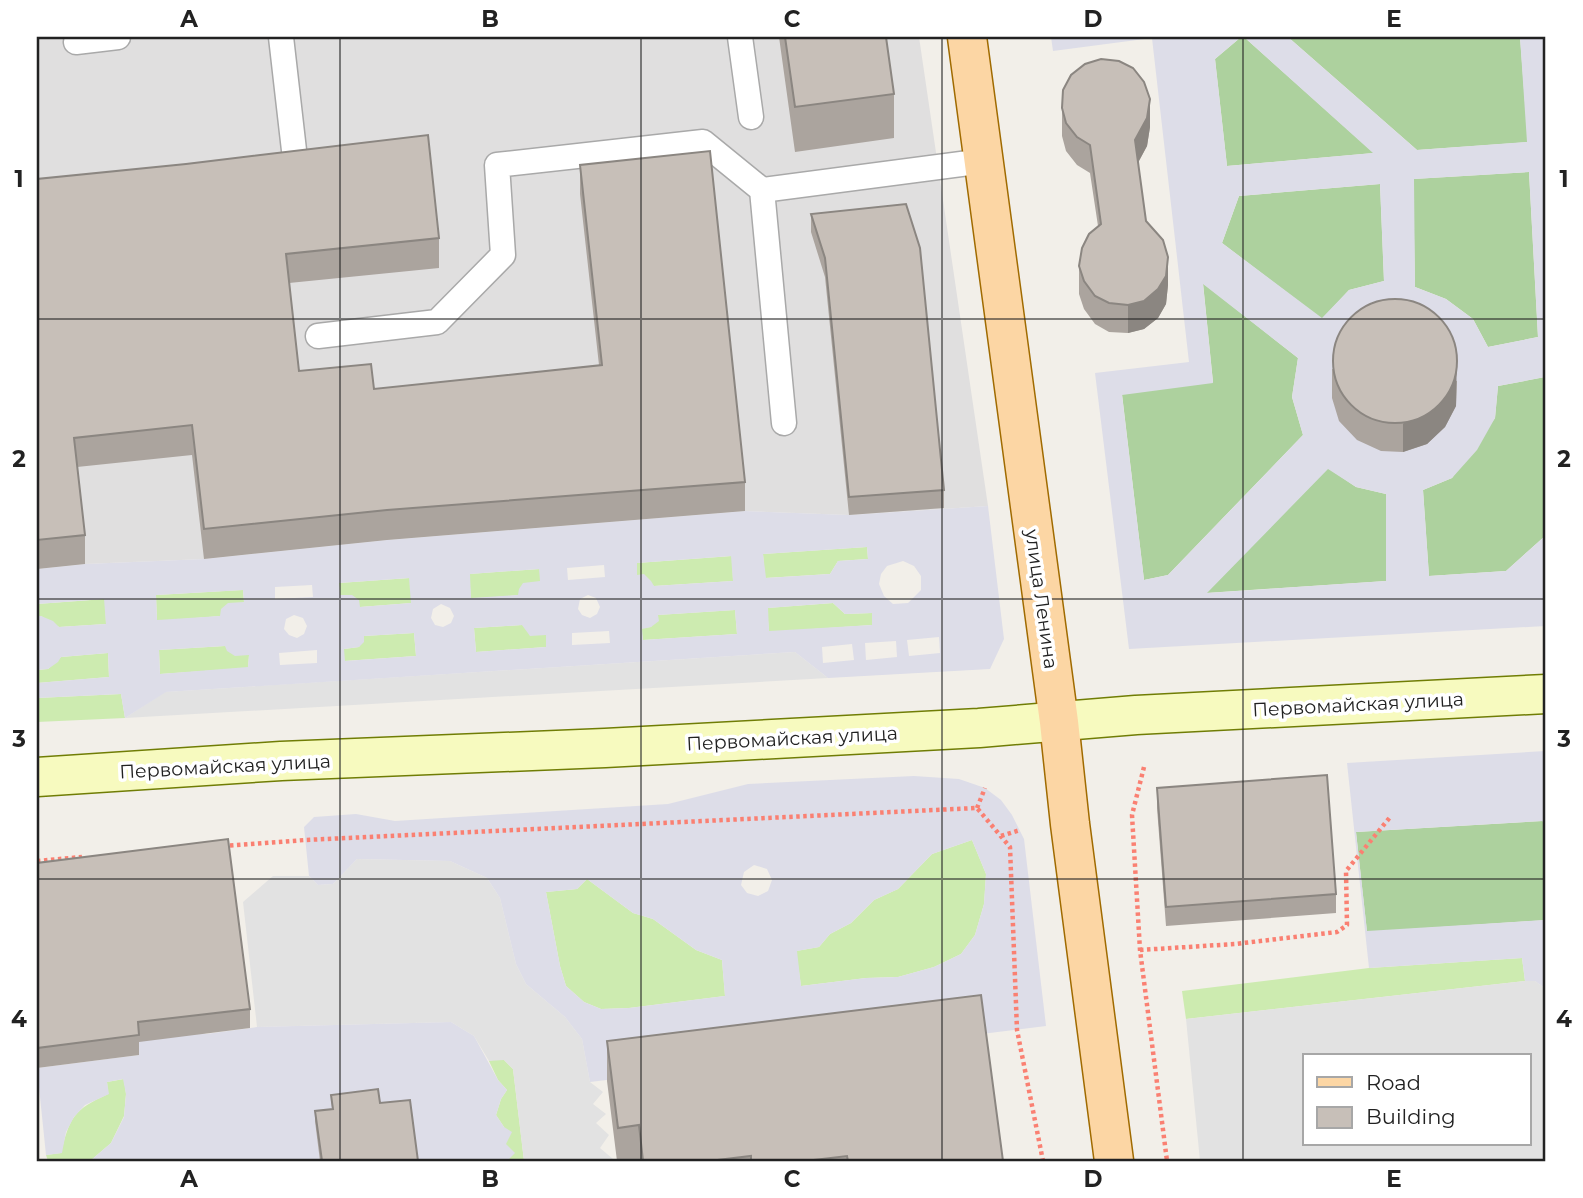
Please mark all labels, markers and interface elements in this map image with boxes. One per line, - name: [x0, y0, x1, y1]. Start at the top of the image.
- text: A: [179, 5, 198, 33]
- text: B: [481, 5, 499, 33]
- text: C: [784, 5, 801, 33]
- text: D: [1084, 5, 1103, 33]
- text: E: [1386, 5, 1402, 33]
- text: 1: [14, 165, 24, 193]
- text: 1: [1559, 165, 1569, 193]
- text: 2: [12, 445, 26, 473]
- text: 2: [1557, 445, 1571, 473]
- street label: улица Ленина: [1020, 527, 1063, 670]
- street label: Первомайская улица: [1252, 687, 1464, 722]
- street label: Первомайская улица: [686, 721, 898, 756]
- text: 3: [11, 725, 26, 753]
- text: 3: [1556, 725, 1571, 753]
- street label: Первомайская улица: [119, 749, 331, 784]
- text: 4: [11, 1005, 27, 1033]
- text: 4: [1556, 1005, 1572, 1033]
- legend: [1303, 1054, 1530, 1146]
- text: Road: [1366, 1070, 1421, 1095]
- text: Building: [1366, 1104, 1456, 1129]
- text: A: [179, 1165, 198, 1193]
- text: B: [481, 1165, 499, 1193]
- text: C: [784, 1165, 801, 1193]
- text: D: [1084, 1165, 1103, 1193]
- text: E: [1386, 1165, 1402, 1193]

